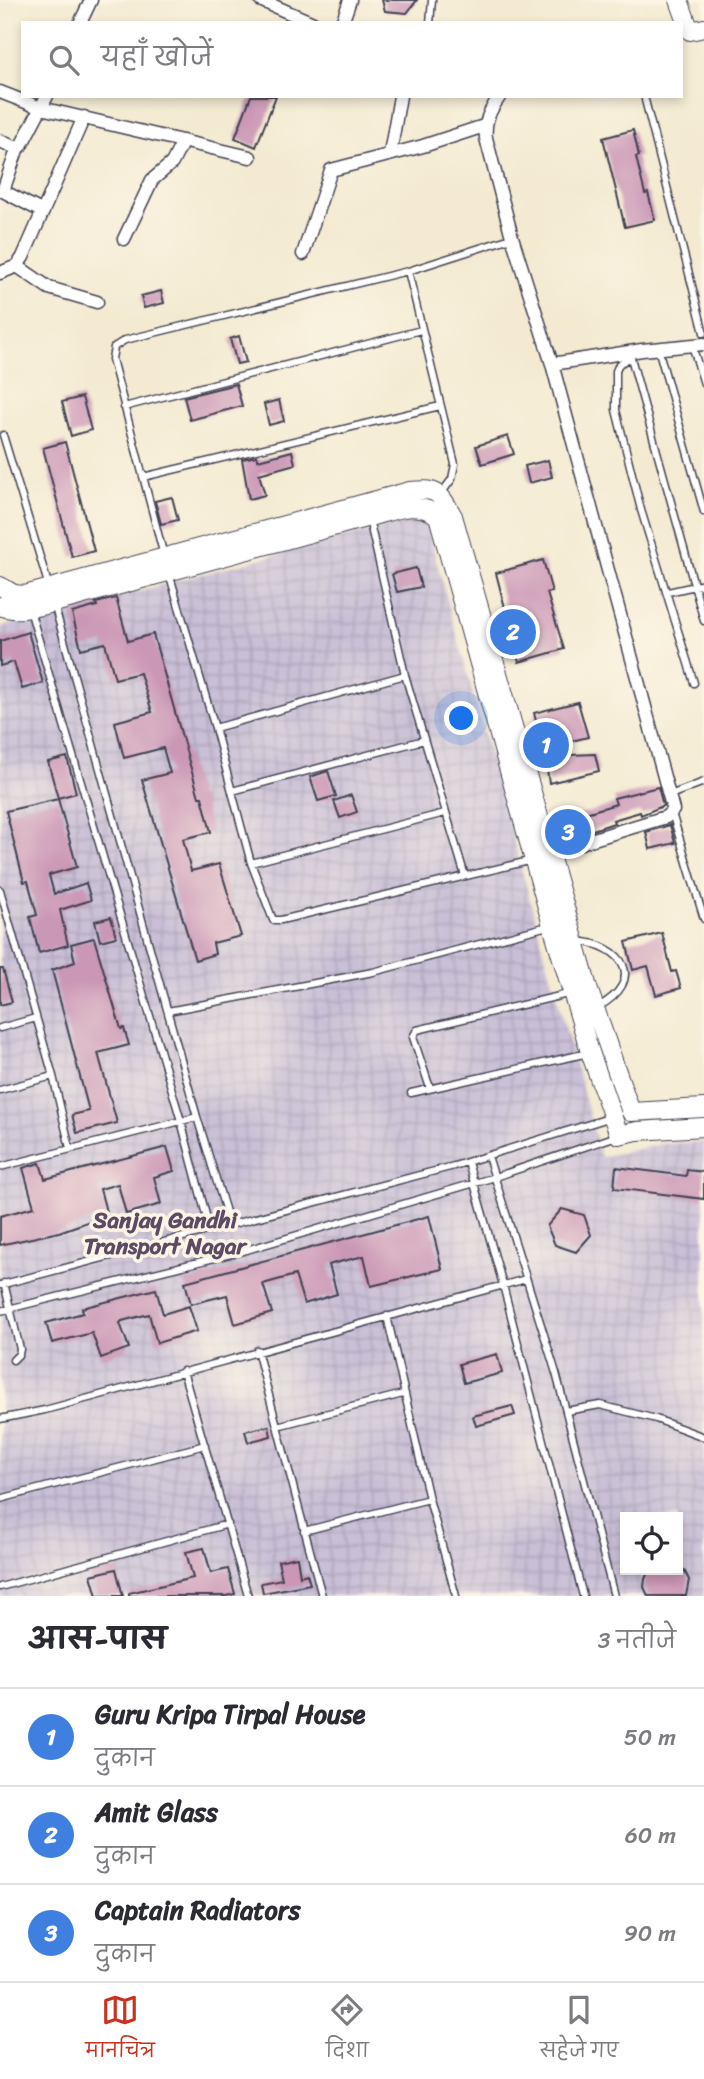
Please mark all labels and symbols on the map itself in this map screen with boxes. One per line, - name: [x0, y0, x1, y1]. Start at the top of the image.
- pin: 2: [490, 606, 536, 658]
- your location: [444, 701, 478, 735]
- pin: 1: [523, 719, 569, 771]
- pin: 3: [545, 806, 591, 858]
- district label: Sanjay Gandhi Transport Nagar: [84, 1200, 249, 1267]

